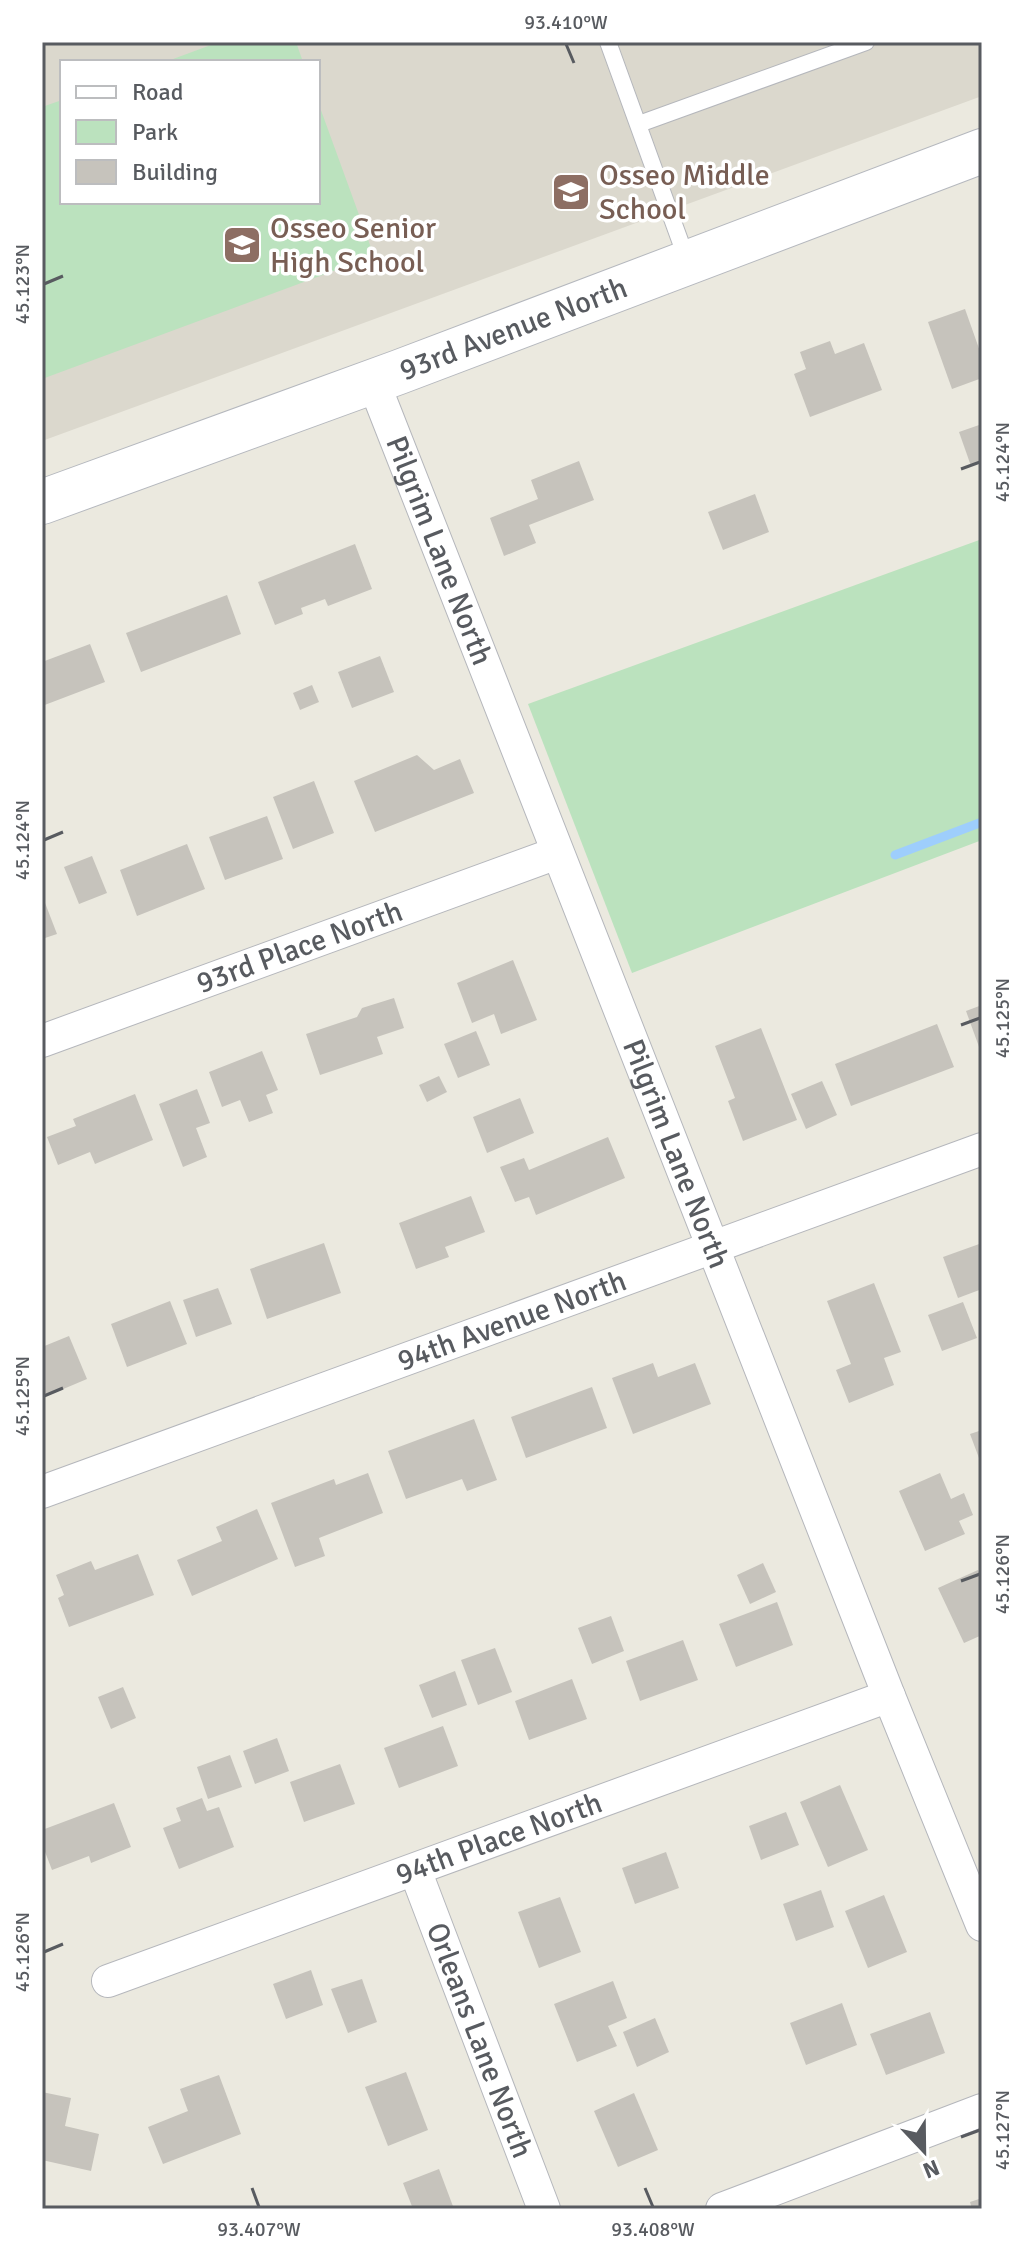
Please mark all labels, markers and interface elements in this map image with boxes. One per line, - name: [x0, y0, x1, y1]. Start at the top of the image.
- text: 93.410°W: [524, 10, 608, 35]
- legend: [60, 60, 320, 204]
- text: Road: [132, 77, 183, 107]
- text: Park: [132, 117, 178, 147]
- text: Building: [132, 157, 218, 187]
- place label: Osseo Middle School: [599, 157, 770, 228]
- school or university icon: Osseo Middle School: [550, 171, 592, 213]
- place label: Osseo Senior High School: [270, 210, 436, 281]
- school or university icon: Osseo Senior High School: [221, 224, 263, 266]
- text: 45.123°N: [10, 244, 35, 324]
- street label: 93rd Avenue North: [394, 269, 632, 389]
- text: 45.124°N: [990, 422, 1015, 502]
- street label: Pilgrim Lane North: [377, 431, 501, 670]
- text: 45.124°N: [10, 800, 35, 880]
- street label: 93rd Place North: [191, 893, 408, 1002]
- text: 45.125°N: [990, 978, 1015, 1058]
- street label: Pilgrim Lane North: [614, 1034, 737, 1274]
- street label: 94th Avenue North: [392, 1262, 631, 1380]
- text: 45.125°N: [10, 1356, 35, 1436]
- text: 45.126°N: [990, 1534, 1015, 1614]
- street label: 94th Place North: [391, 1784, 607, 1893]
- text: 45.126°N: [10, 1912, 35, 1992]
- street label: Orleans Lane North: [418, 1917, 541, 2163]
- text: 45.127°N: [990, 2090, 1015, 2170]
- north arrow: [884, 2111, 964, 2191]
- text: N: [919, 2154, 943, 2184]
- text: 93.407°W: [217, 2217, 301, 2242]
- text: 93.408°W: [611, 2217, 695, 2242]

